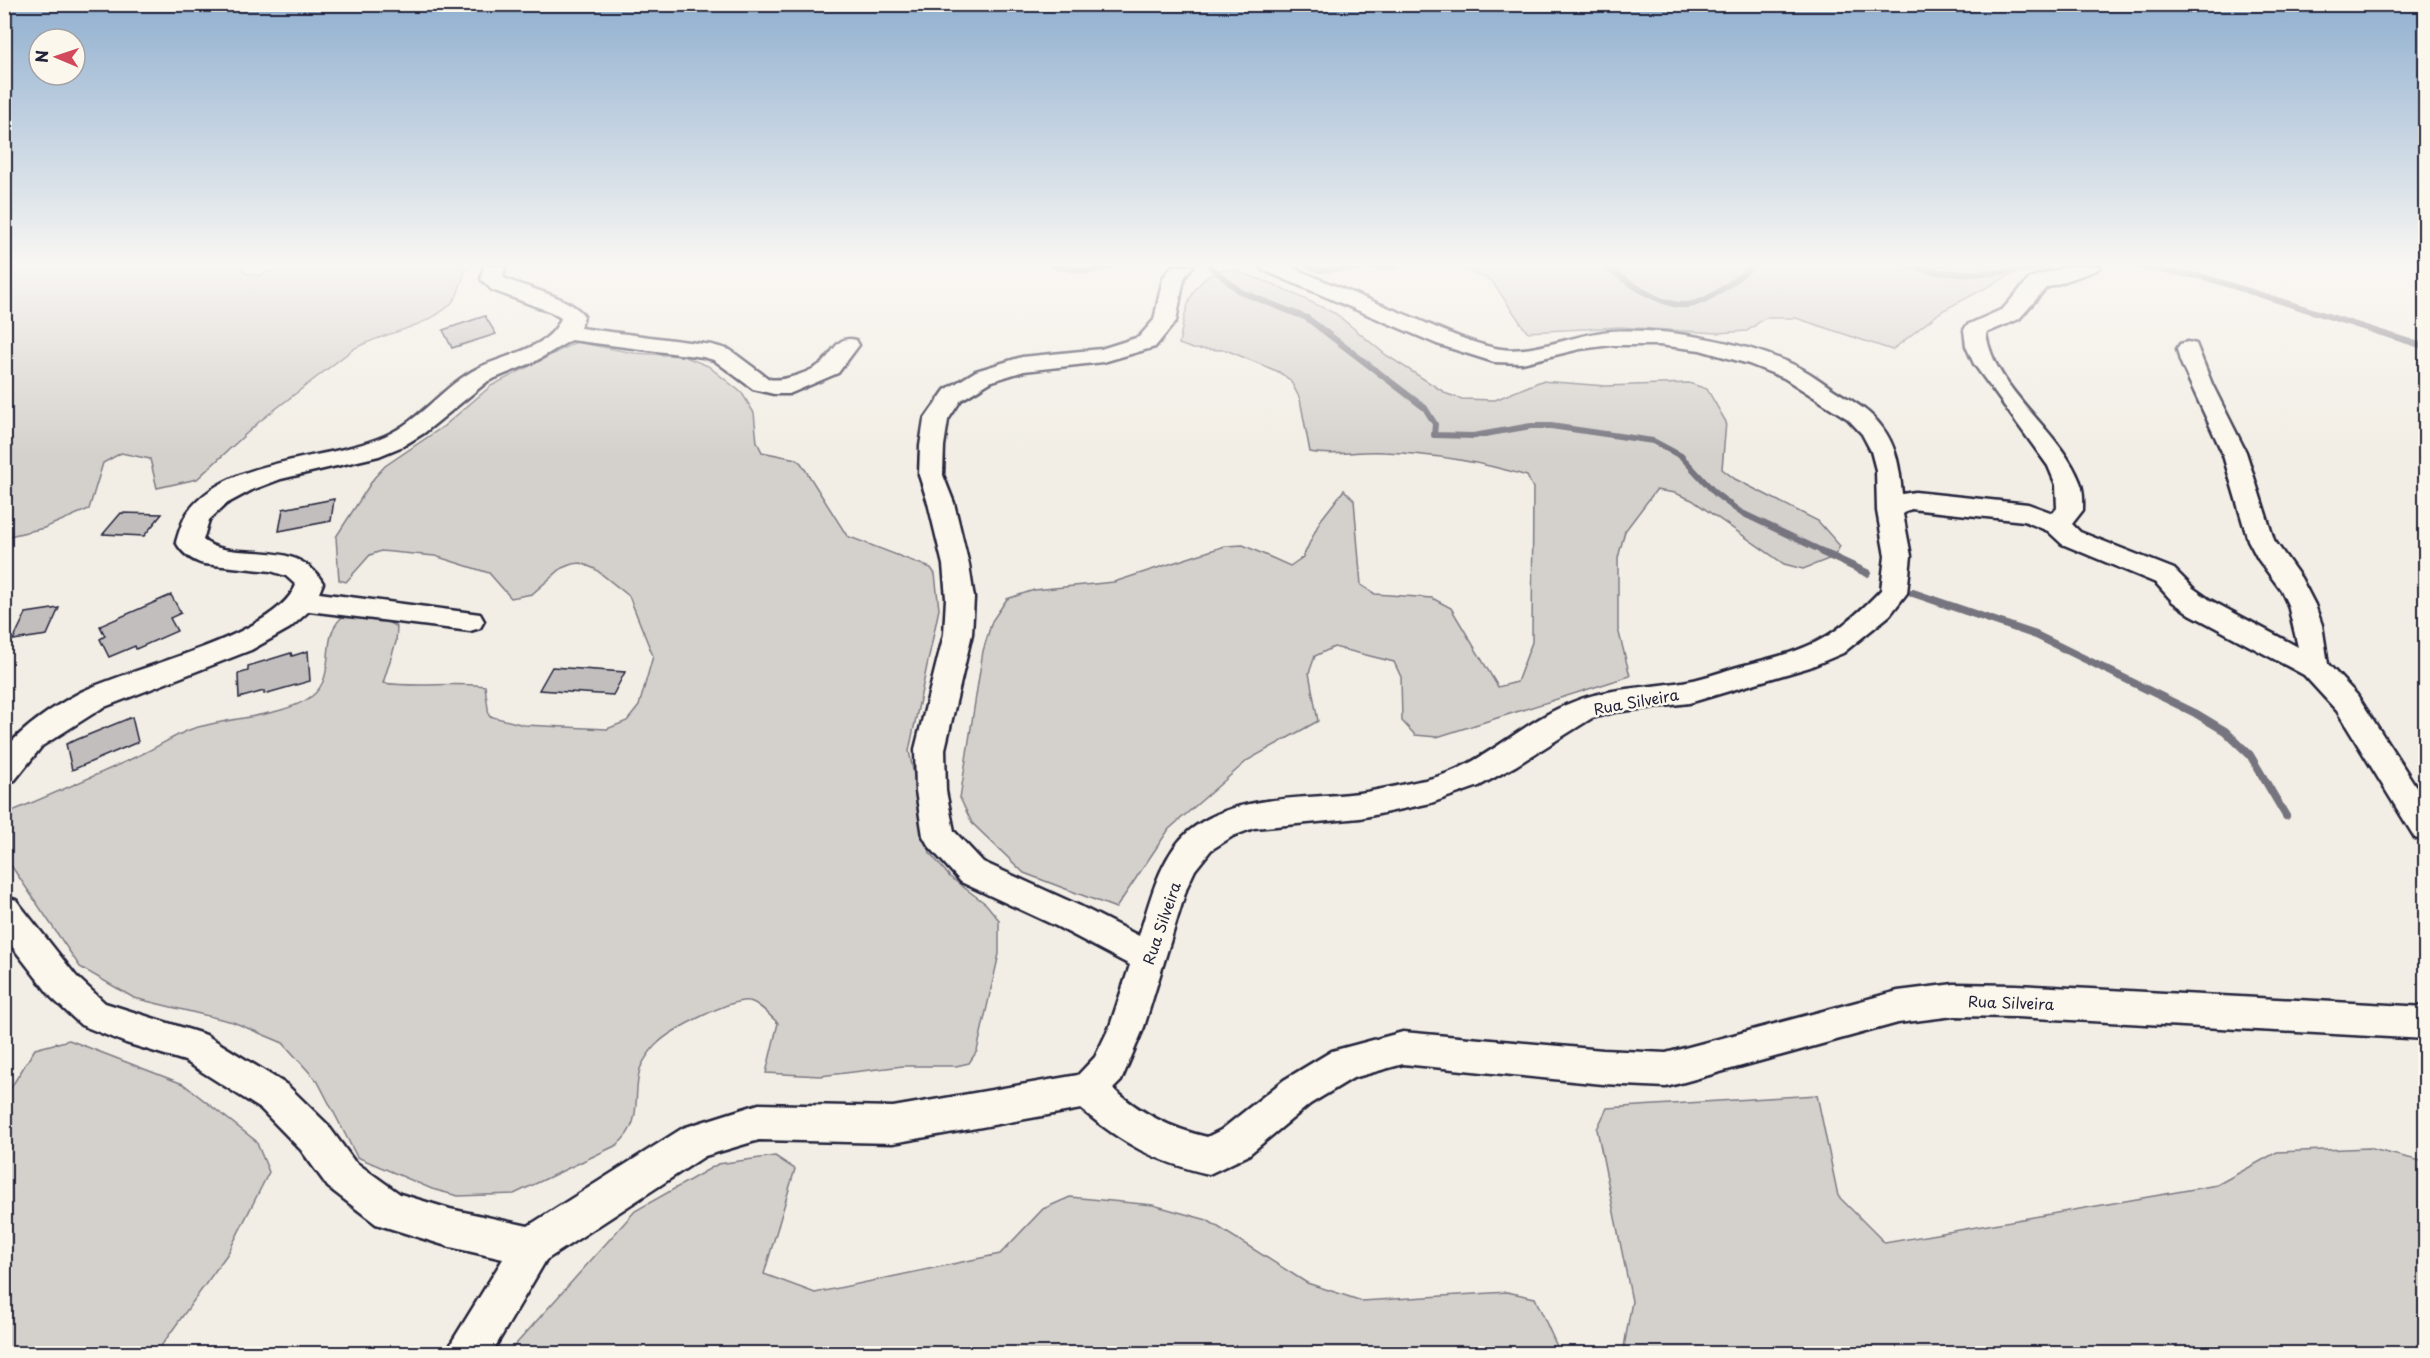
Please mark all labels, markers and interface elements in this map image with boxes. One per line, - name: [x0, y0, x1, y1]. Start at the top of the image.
- north arrow: [27, 27, 87, 87]
- text: N: [29, 50, 53, 63]
- street label: Rua Silveira: [1592, 682, 1681, 720]
- street label: Rua Silveira: [1136, 878, 1186, 967]
- street label: Rua Silveira: [1968, 989, 2055, 1015]

